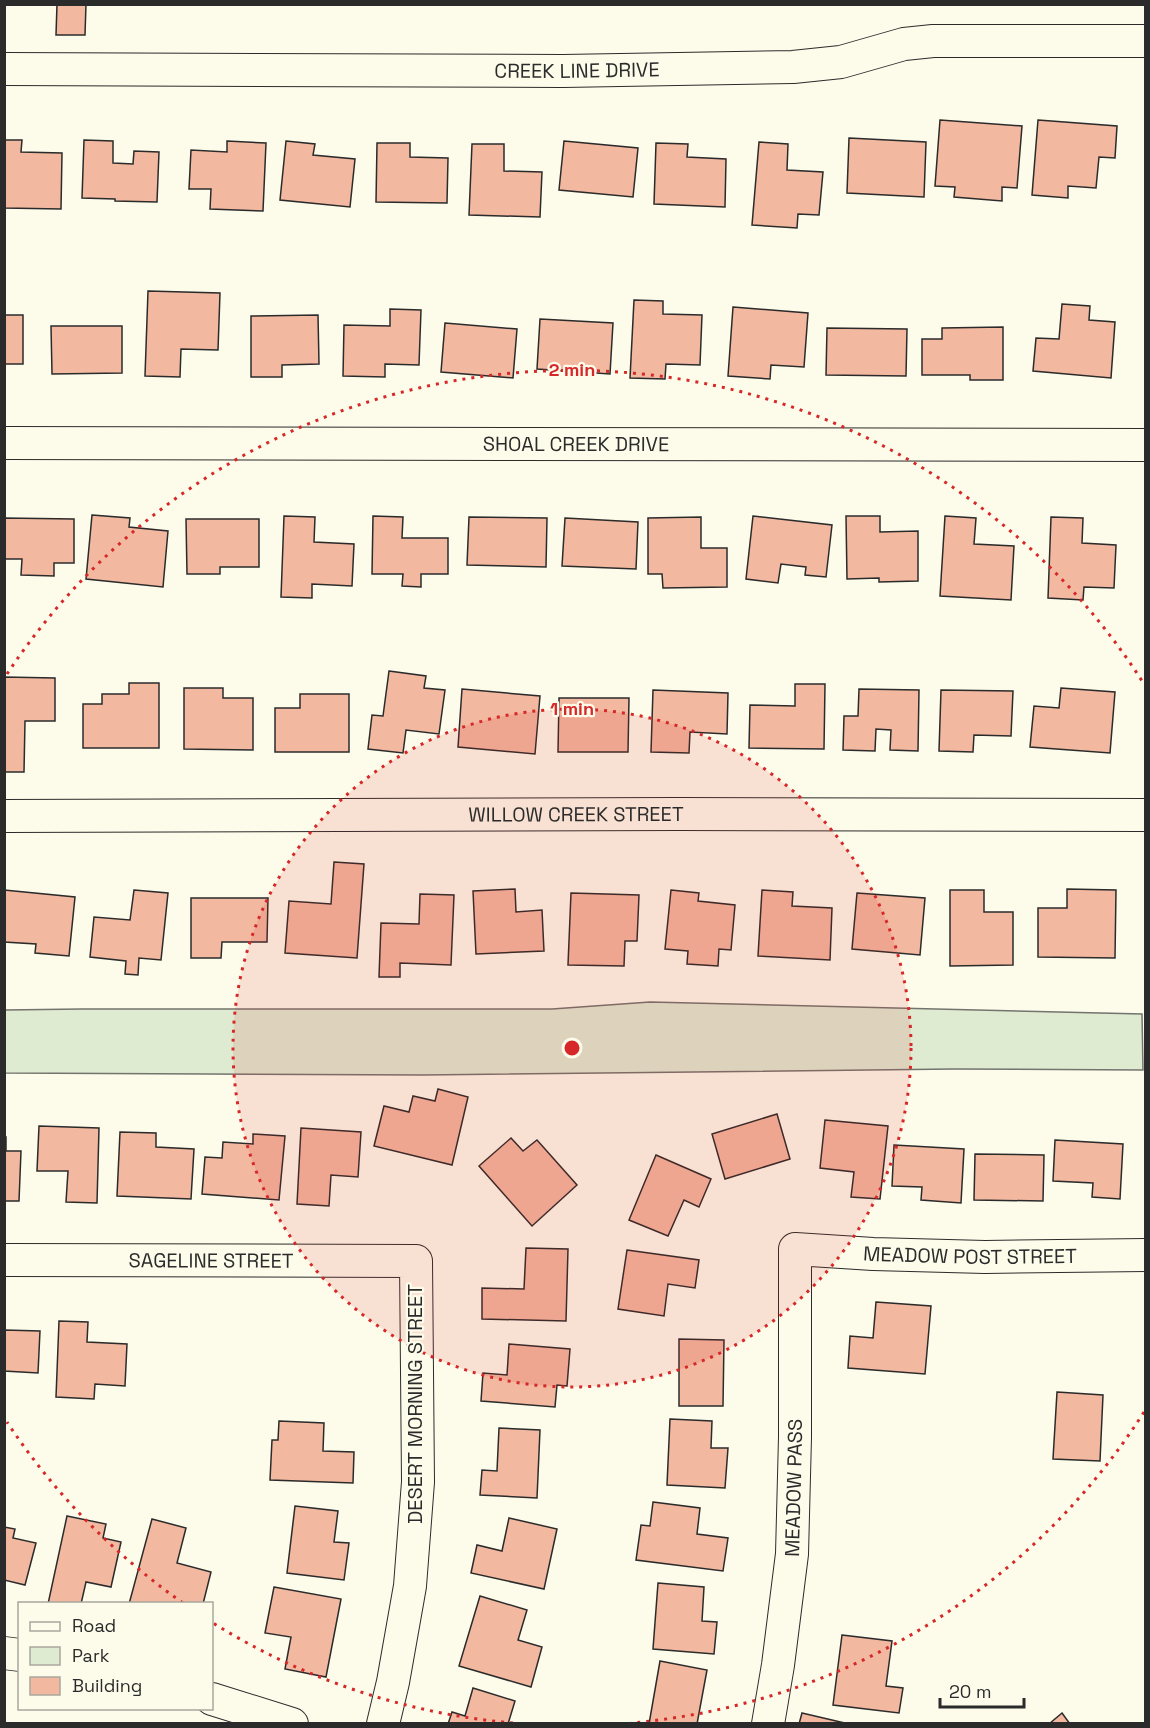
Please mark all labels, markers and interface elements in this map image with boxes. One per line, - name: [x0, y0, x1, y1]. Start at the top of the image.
- street label: CREEK LINE DRIVE: [494, 56, 660, 84]
- text: 2 min: [549, 358, 595, 381]
- street label: SHOAL CREEK DRIVE: [483, 431, 669, 457]
- text: 1 min: [550, 697, 594, 720]
- street label: WILLOW CREEK STREET: [468, 801, 684, 828]
- centre of rings: [562, 1038, 582, 1058]
- street label: MEADOW POST STREET: [862, 1240, 1077, 1270]
- street label: SAGELINE STREET: [128, 1247, 294, 1274]
- street label: DESERT MORNING STREET: [402, 1284, 428, 1524]
- street label: MEADOW PASS: [779, 1419, 808, 1557]
- legend: [18, 1602, 213, 1710]
- text: Road: [72, 1614, 116, 1637]
- text: Park: [72, 1644, 110, 1667]
- scale bar: [940, 1671, 1024, 1709]
- text: Building: [72, 1674, 142, 1697]
- text: 20 m: [949, 1680, 992, 1703]

